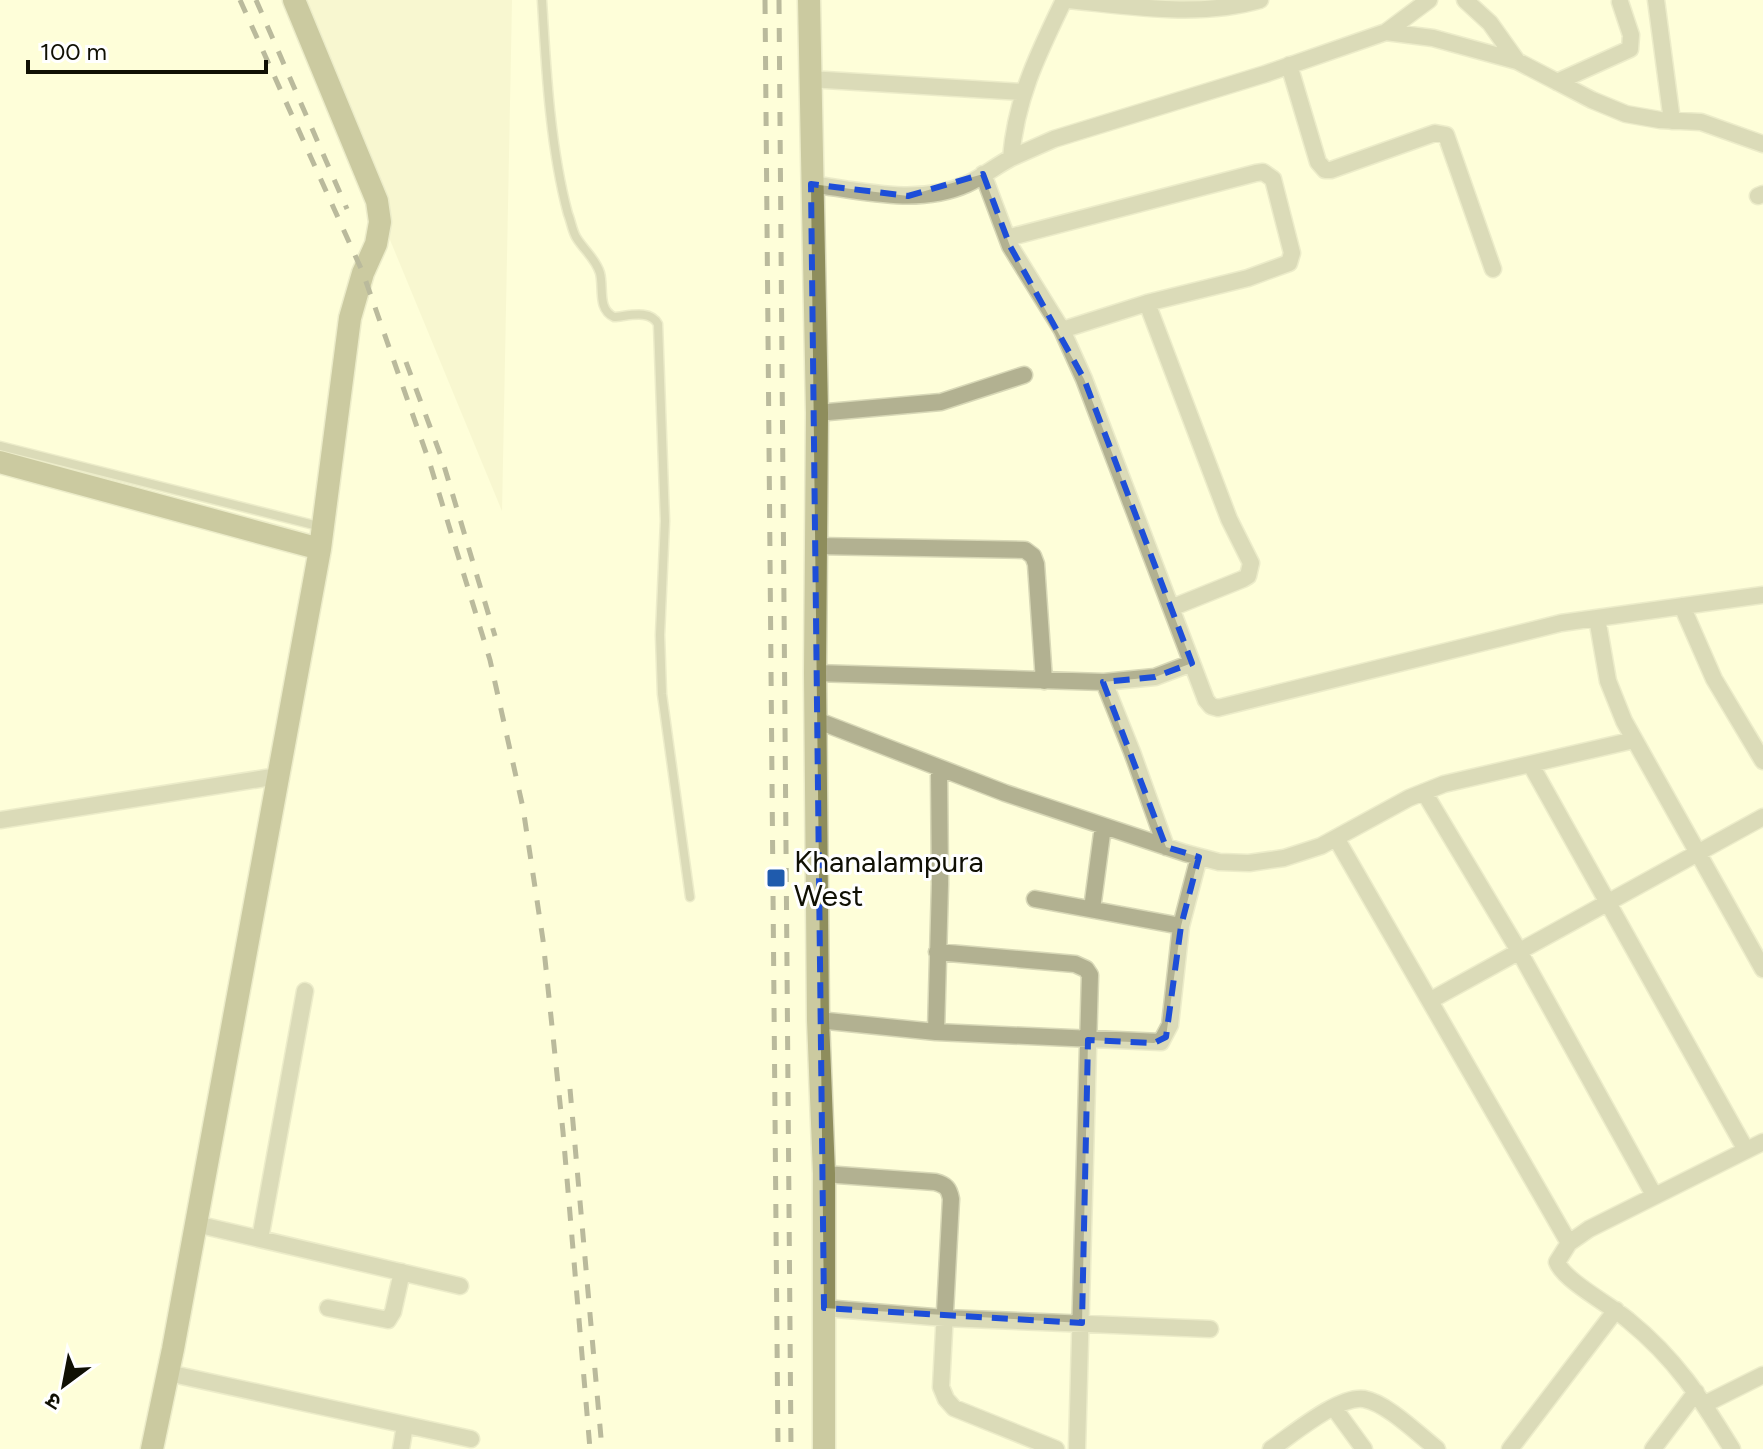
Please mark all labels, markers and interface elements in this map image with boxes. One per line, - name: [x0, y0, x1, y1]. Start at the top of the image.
- scale bar: [28, 24, 266, 74]
- text: 100 m: [40, 37, 107, 66]
- place label: Khanalampura West: [794, 843, 984, 914]
- marker: Khanalampura West: [765, 867, 787, 889]
- north arrow: [24, 1345, 104, 1425]
- text: उ: [40, 1386, 66, 1416]

